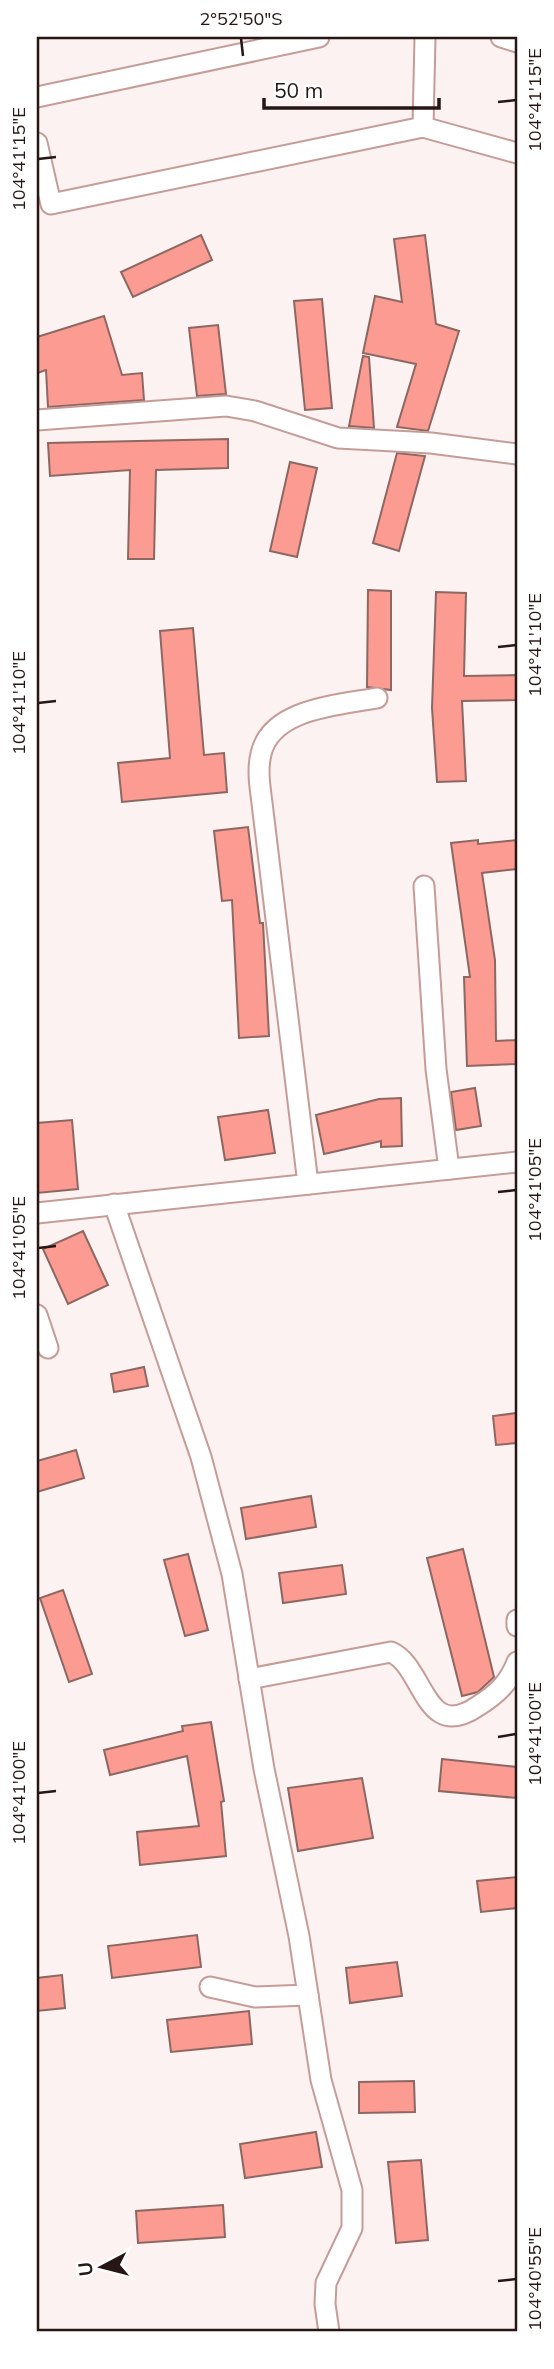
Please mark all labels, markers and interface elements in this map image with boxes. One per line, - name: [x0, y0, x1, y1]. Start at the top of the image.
- text: 2°52'50"S: [200, 7, 282, 30]
- text: 104°41'15"E: [523, 48, 546, 152]
- scale bar: [264, 66, 438, 110]
- text: 50 m: [274, 77, 323, 103]
- text: 104°41'15"E: [7, 107, 30, 211]
- text: 104°41'10"E: [523, 593, 546, 697]
- text: 104°41'10"E: [7, 651, 30, 755]
- text: 104°41'05"E: [523, 1138, 546, 1242]
- text: 104°41'05"E: [7, 1196, 30, 1300]
- text: 104°41'00"E: [523, 1682, 546, 1786]
- text: 104°41'00"E: [7, 1741, 30, 1845]
- text: 104°40'55"E: [523, 2227, 546, 2331]
- north arrow: [66, 2232, 136, 2302]
- text: U: [72, 2261, 98, 2278]

